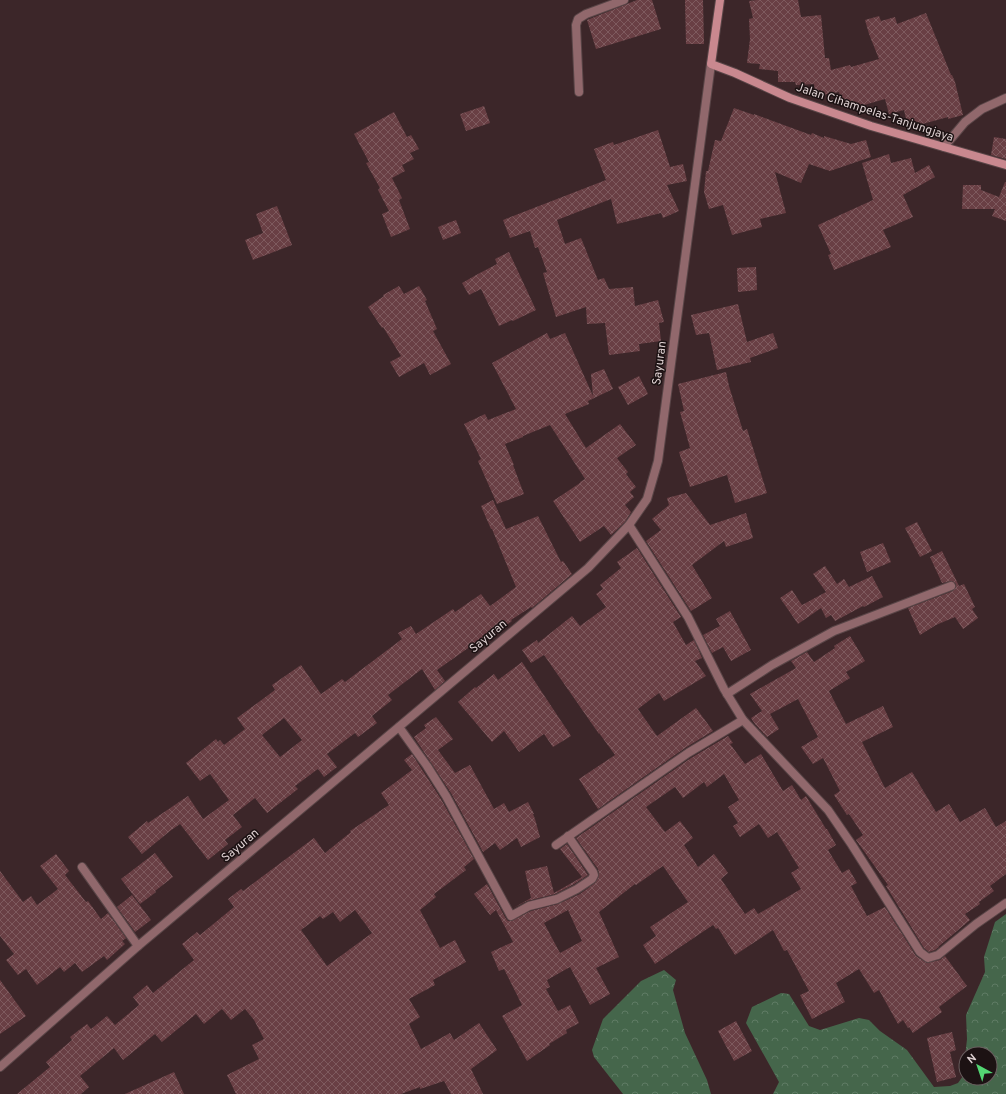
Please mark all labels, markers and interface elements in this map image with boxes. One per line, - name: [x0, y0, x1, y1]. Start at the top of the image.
- street label: Jalan Cihampelas-Tanjungjaya: [794, 80, 955, 146]
- street label: Sayuran: [649, 340, 671, 386]
- street label: Sayuran: [467, 616, 511, 657]
- street label: Sayuran: [219, 825, 263, 866]
- north arrow: [958, 1046, 998, 1086]
- text: N: [965, 1051, 980, 1067]

